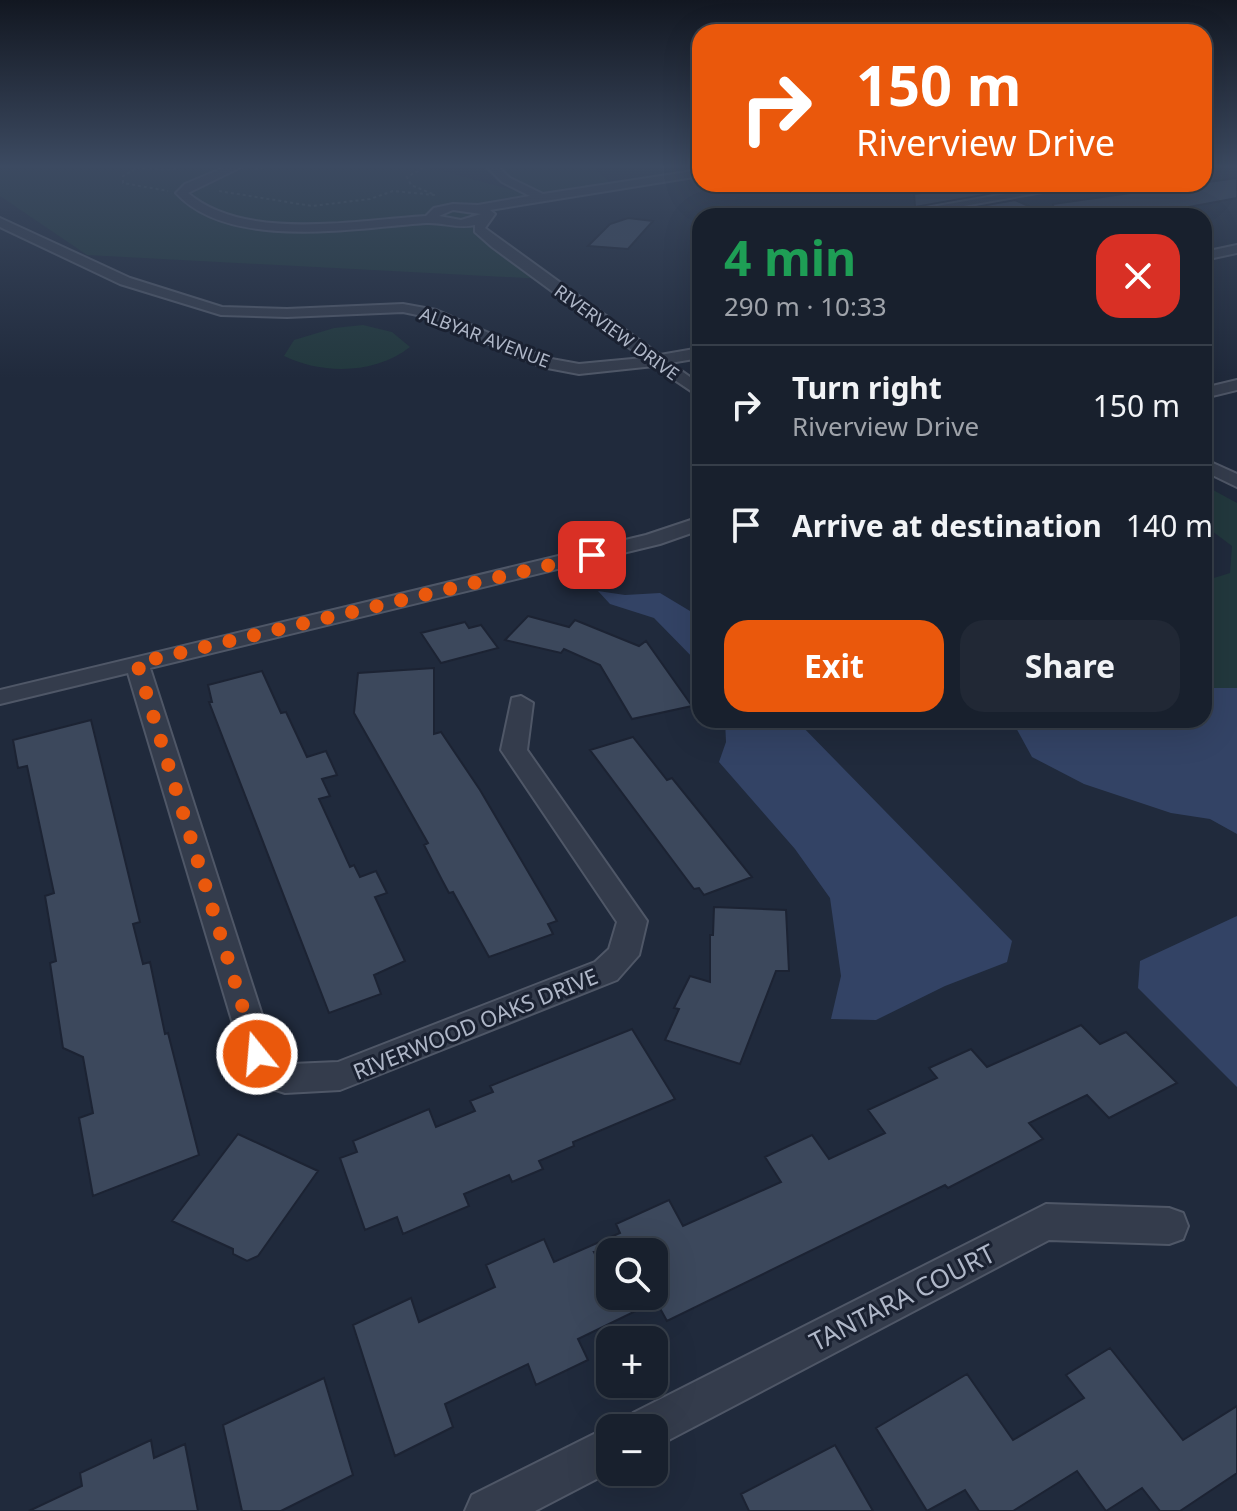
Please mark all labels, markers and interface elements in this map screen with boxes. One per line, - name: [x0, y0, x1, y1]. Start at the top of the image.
- text: 150 m: [856, 46, 1021, 122]
- icon: right: [724, 56, 828, 160]
- text: Riverview Drive: [856, 118, 1115, 167]
- text: 4 min: [724, 225, 856, 290]
- button: close: [1096, 234, 1180, 318]
- street label: RIVERVIEW DRIVE: [550, 279, 684, 385]
- text: 290 m · 10:33: [724, 288, 887, 324]
- street label: ALBYAR AVENUE: [416, 301, 554, 373]
- text: Turn right: [792, 367, 942, 408]
- icon: right: [724, 383, 768, 427]
- text: 150 m: [1093, 385, 1180, 426]
- text: Riverview Drive: [792, 408, 979, 444]
- icon: arrive: [724, 503, 768, 547]
- text: Arrive at destination: [792, 505, 1102, 546]
- text: 140 m: [1126, 505, 1213, 546]
- pin: [558, 521, 626, 589]
- icon: arrive: [570, 533, 614, 577]
- button: Exit: [724, 620, 944, 712]
- button: Share: [960, 620, 1180, 712]
- street label: RIVERWOOD OAKS DRIVE: [348, 960, 602, 1086]
- position arrow: [215, 1012, 299, 1096]
- street label: TANTARA COURT: [803, 1234, 1001, 1359]
- map controls: [596, 1238, 668, 1486]
- button: search: [596, 1238, 668, 1310]
- button: +: [596, 1326, 668, 1398]
- button: −: [596, 1414, 668, 1486]

